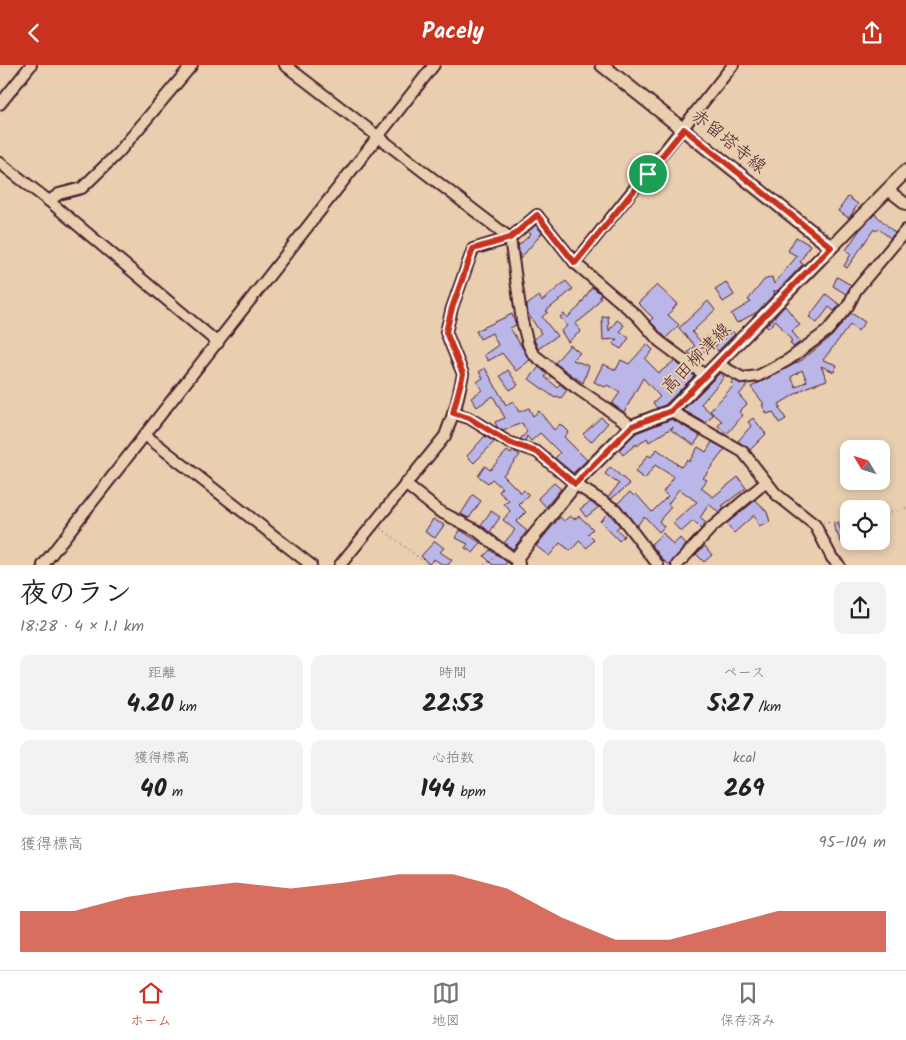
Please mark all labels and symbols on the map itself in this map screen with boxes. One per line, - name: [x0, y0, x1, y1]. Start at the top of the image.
- street label: 赤留塔寺線: [684, 102, 772, 182]
- pin: [627, 153, 669, 195]
- street label: 高田柳津線: [655, 317, 739, 401]
- north arrow: [840, 440, 890, 490]

